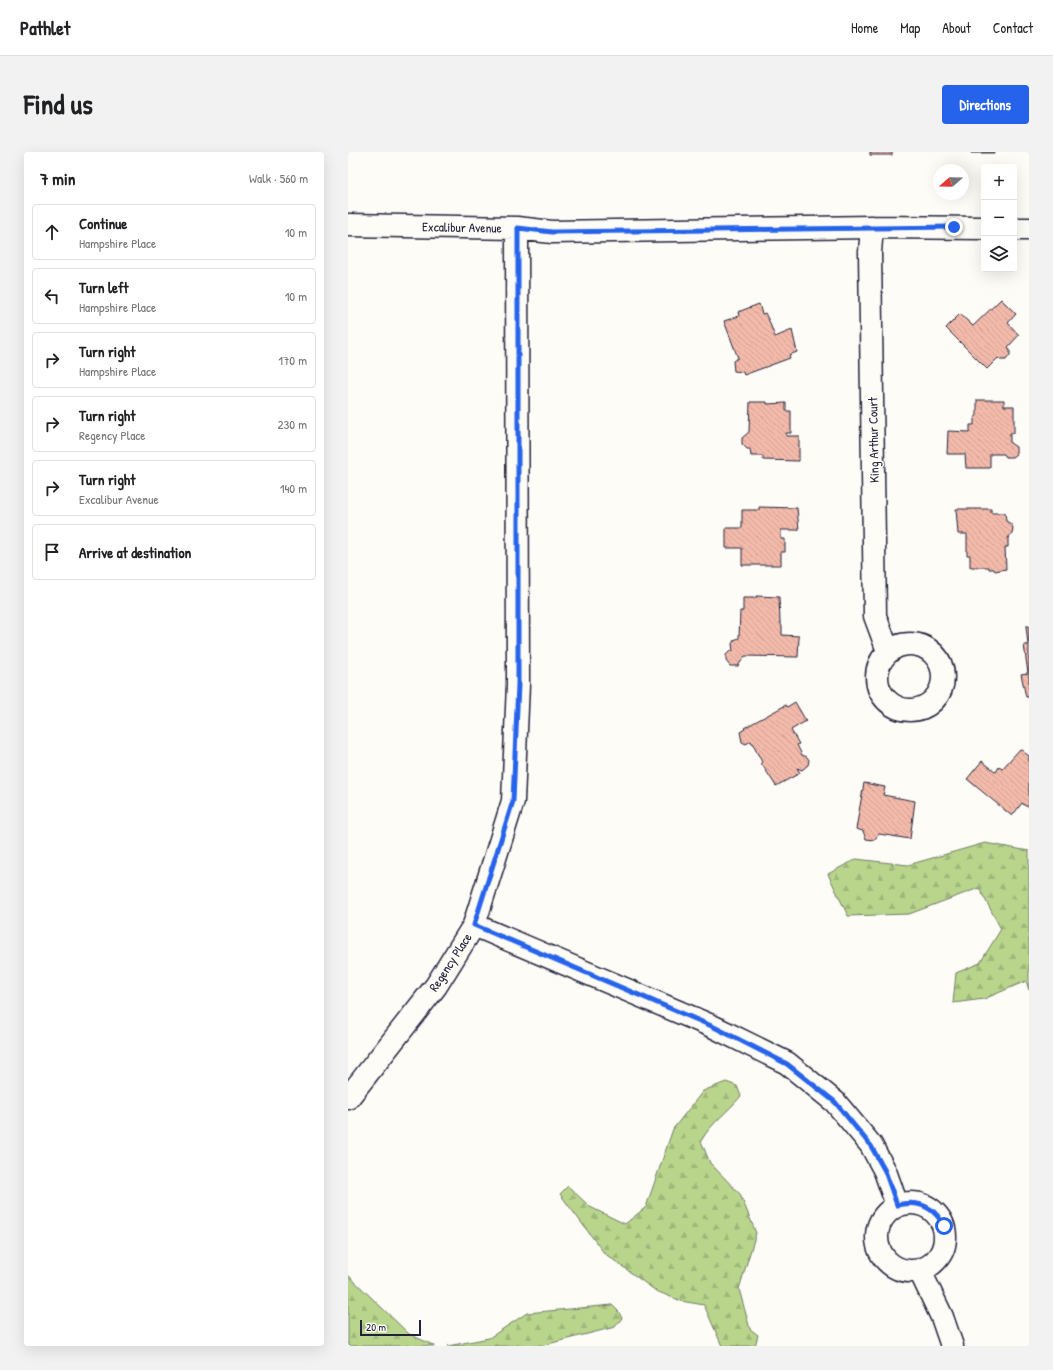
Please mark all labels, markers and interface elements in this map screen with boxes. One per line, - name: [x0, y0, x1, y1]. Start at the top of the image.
- text: Pathlet: [20, 15, 70, 41]
- text: Home: [851, 18, 878, 37]
- text: Map: [900, 18, 920, 37]
- text: About: [942, 18, 971, 37]
- text: Contact: [993, 18, 1033, 37]
- text: Find us: [24, 85, 93, 123]
- button: Directions: [942, 85, 1029, 124]
- north arrow: [933, 164, 969, 200]
- map controls: [981, 164, 1017, 272]
- button: +: [981, 164, 1017, 200]
- text: 7 min: [40, 167, 75, 190]
- text: Walk · 560 m: [249, 169, 308, 187]
- button: −: [981, 200, 1017, 236]
- text: Continue: [79, 213, 127, 234]
- street label: Excalibur Avenue: [422, 217, 502, 237]
- route end: [945, 218, 963, 236]
- icon: ahead: [41, 221, 63, 243]
- text: 10 m: [285, 223, 307, 241]
- text: Hampshire Place: [79, 234, 156, 252]
- button: layers: [981, 236, 1017, 272]
- text: Turn left: [79, 277, 129, 298]
- icon: left: [41, 285, 63, 307]
- text: 10 m: [285, 287, 307, 305]
- text: Hampshire Place: [79, 298, 156, 316]
- text: Turn right: [79, 341, 135, 362]
- icon: right: [41, 349, 63, 371]
- text: 170 m: [278, 351, 307, 369]
- text: Hampshire Place: [79, 362, 156, 380]
- street label: King Arthur Court: [863, 396, 883, 483]
- text: Turn right: [79, 405, 135, 426]
- icon: right: [41, 413, 63, 435]
- text: 230 m: [277, 415, 307, 433]
- text: Regency Place: [79, 426, 145, 444]
- text: Turn right: [79, 469, 135, 490]
- icon: right: [41, 477, 63, 499]
- text: 140 m: [280, 479, 307, 497]
- text: Excalibur Avenue: [79, 490, 159, 508]
- icon: arrive: [41, 541, 63, 563]
- text: Arrive at destination: [79, 542, 191, 563]
- street label: Regency Place: [424, 929, 476, 995]
- route start: [935, 1217, 953, 1235]
- scale bar: [360, 1318, 421, 1337]
- text: 20 m: [366, 1320, 386, 1334]

